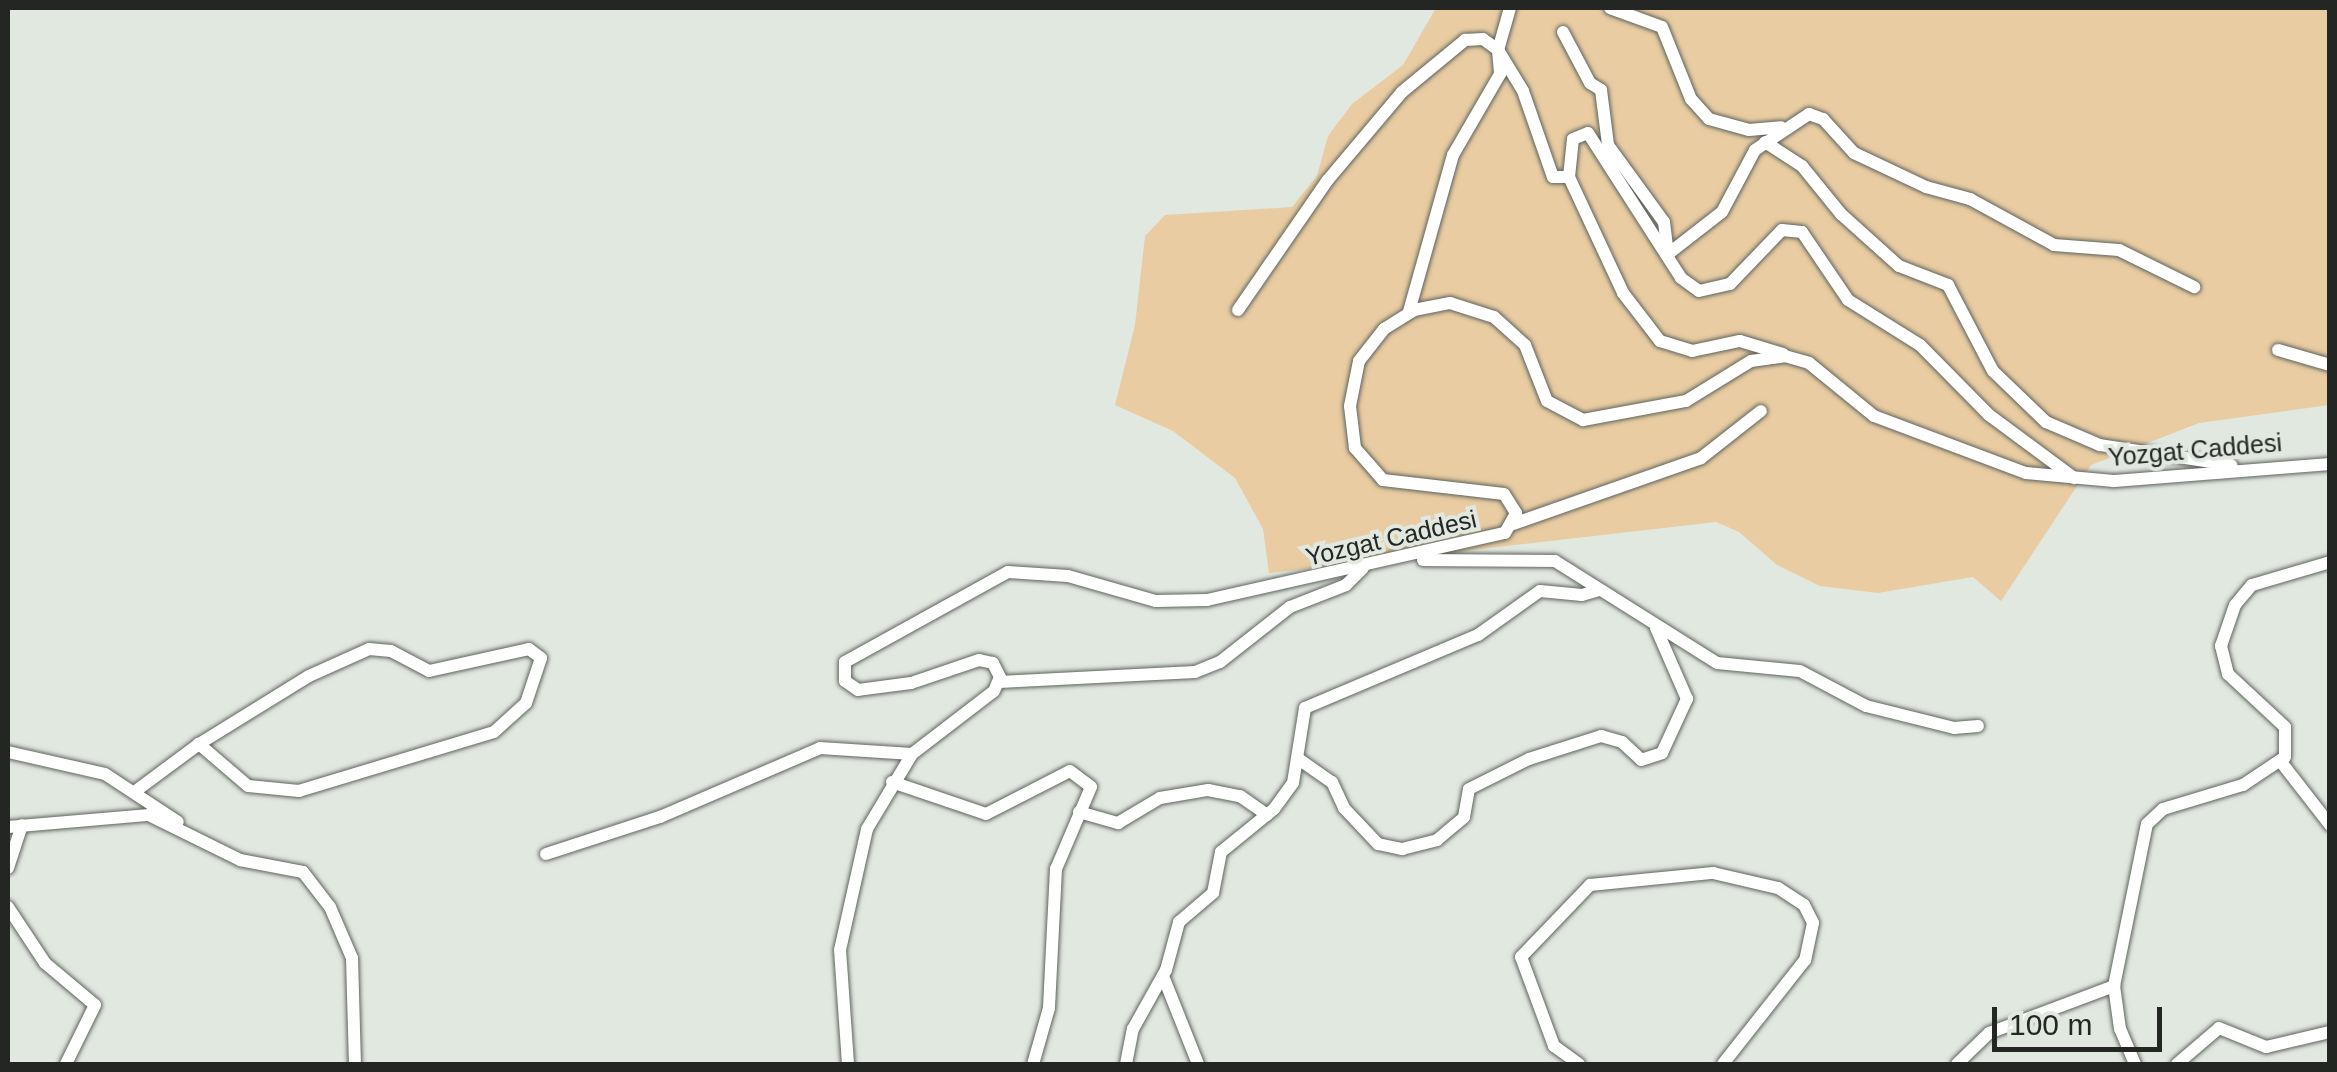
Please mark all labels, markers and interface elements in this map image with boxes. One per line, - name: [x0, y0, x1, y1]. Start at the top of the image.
- street label: Yozgat Caddesi: [2107, 427, 2283, 473]
- street label: Yozgat Caddesi: [1303, 504, 1479, 572]
- scale bar: [1997, 987, 2167, 1049]
- text: 100 m: [2009, 1008, 2092, 1041]

